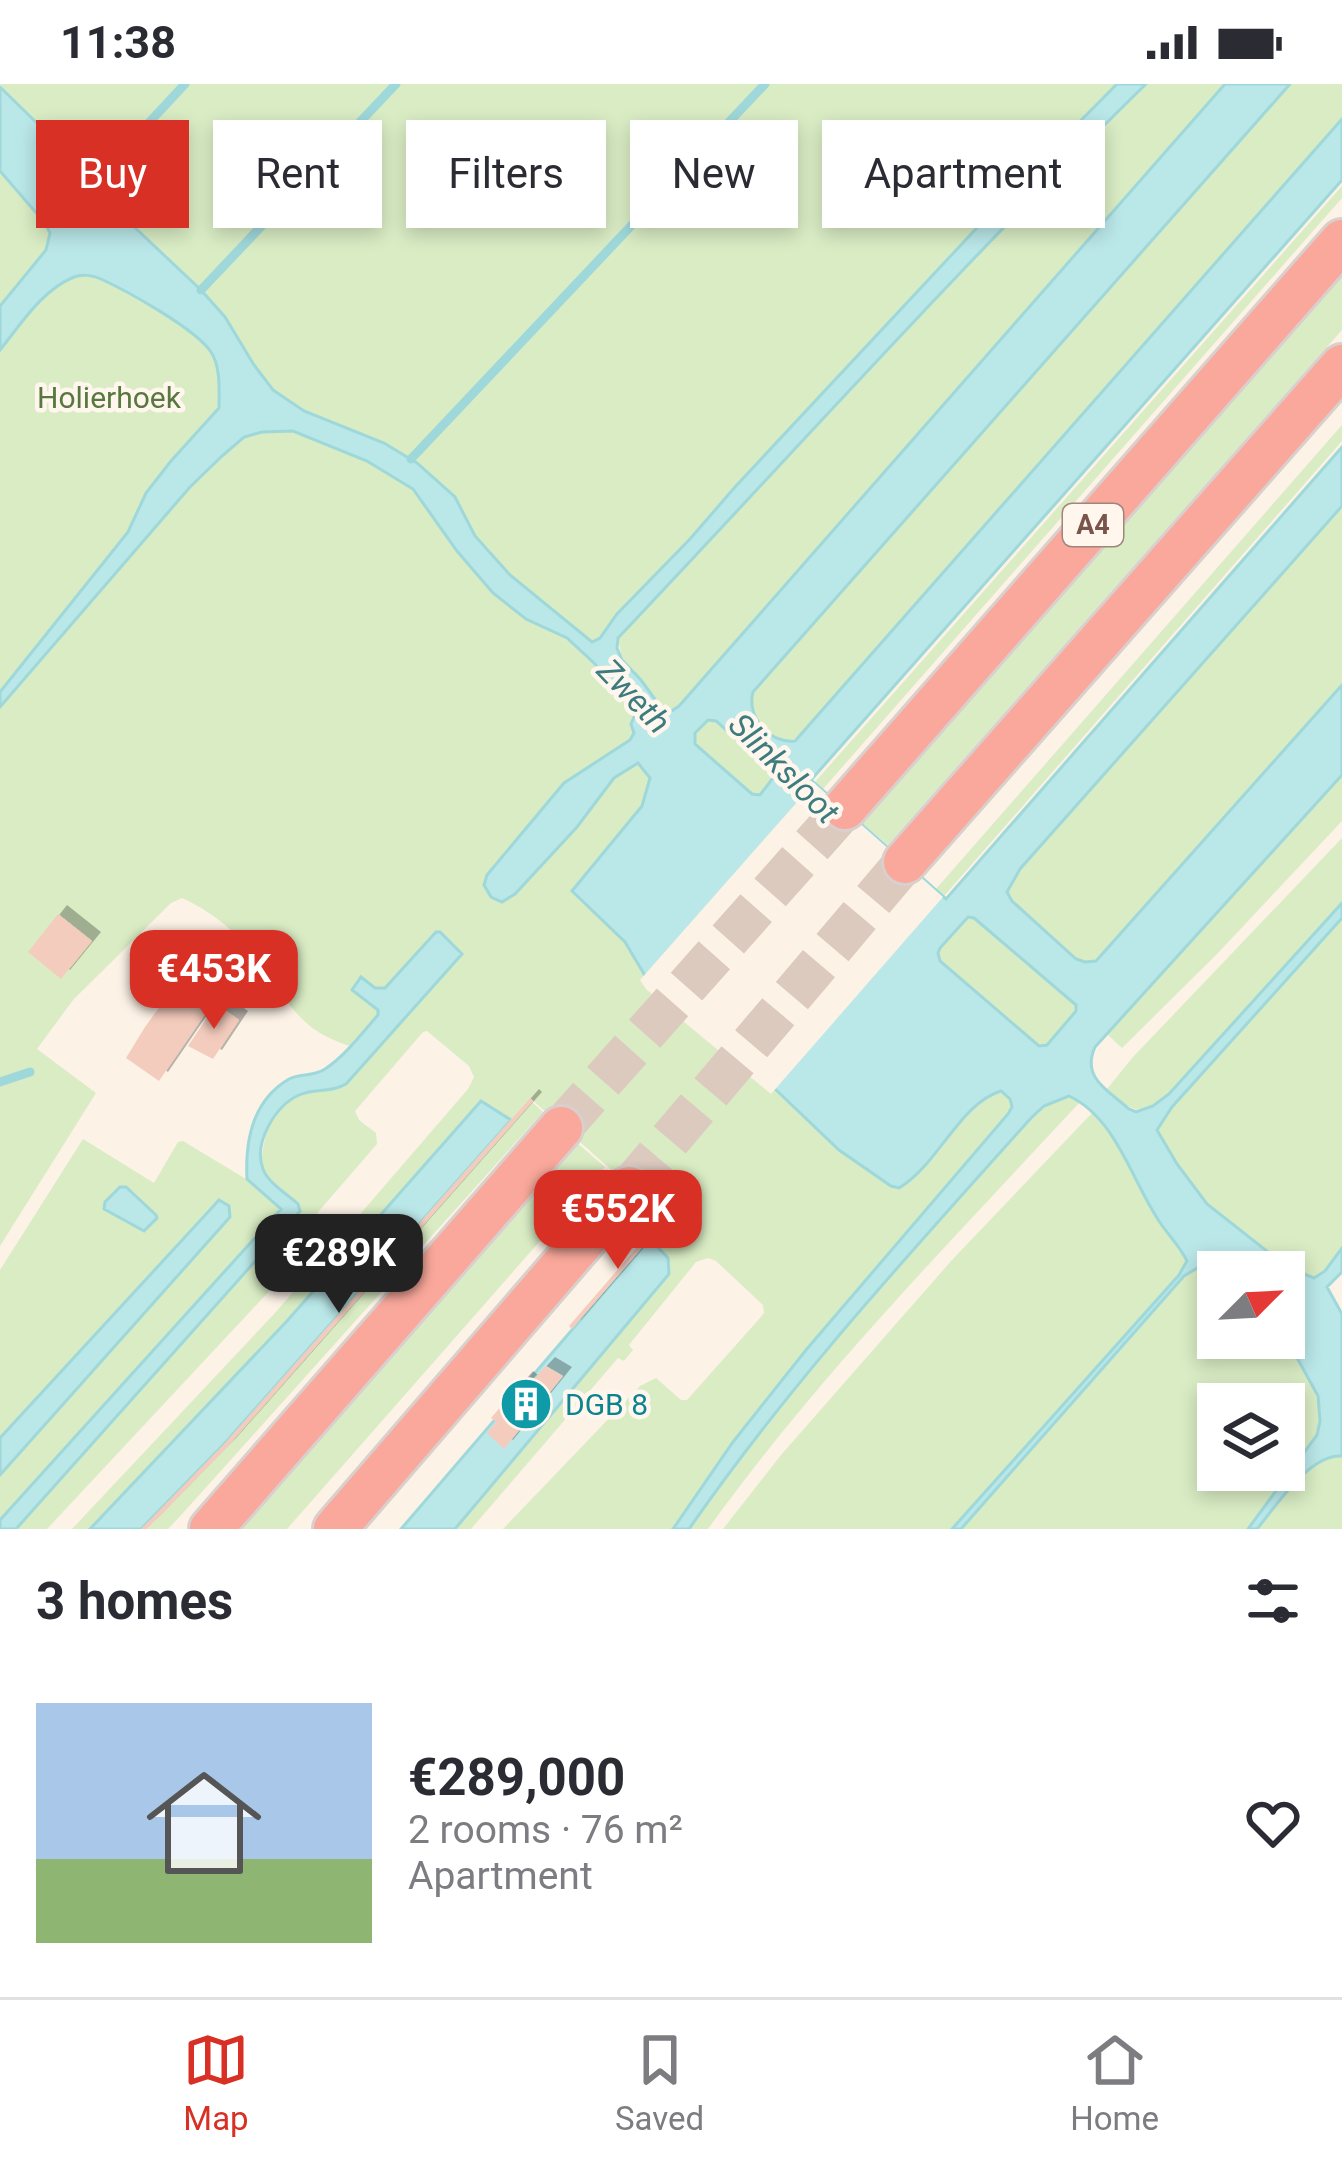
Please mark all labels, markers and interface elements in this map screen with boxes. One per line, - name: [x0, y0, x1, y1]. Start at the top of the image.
- text: 11:38: [60, 16, 176, 69]
- chip: Buy: [36, 120, 189, 228]
- chip: Rent: [213, 120, 382, 228]
- chip: Filters: [406, 120, 606, 228]
- chip: New: [630, 120, 798, 228]
- chip: Apartment: [822, 120, 1105, 228]
- park label: Holierhoek: [37, 380, 182, 415]
- road number: A4: [1063, 504, 1123, 546]
- water label: Zweth: [589, 650, 679, 741]
- water label: Slinksloot: [721, 705, 848, 832]
- pin: €453K: [130, 930, 298, 1032]
- text: €453K: [157, 946, 271, 992]
- pin: €552K: [534, 1170, 702, 1272]
- text: €552K: [561, 1186, 675, 1232]
- pin: €289K: [255, 1214, 423, 1316]
- text: €289K: [282, 1230, 396, 1276]
- north arrow: [1197, 1251, 1305, 1359]
- map controls: [1197, 1251, 1305, 1491]
- building icon: DGB 8: [498, 1376, 554, 1432]
- button: layers: [1197, 1383, 1305, 1491]
- place label: DGB 8: [565, 1387, 648, 1422]
- icon: filters: [1240, 1568, 1306, 1634]
- text: 3 homes: [36, 1572, 233, 1631]
- text: €289,000: [408, 1748, 625, 1807]
- icon: home: [132, 1751, 276, 1895]
- icon: heart: [1240, 1790, 1306, 1856]
- text: 2 rooms · 76 m²: [408, 1807, 683, 1853]
- text: Apartment: [408, 1853, 593, 1899]
- tab: Map: [183, 2027, 249, 2138]
- tab: Saved: [615, 2027, 704, 2138]
- tab: Home: [1070, 2027, 1159, 2138]

